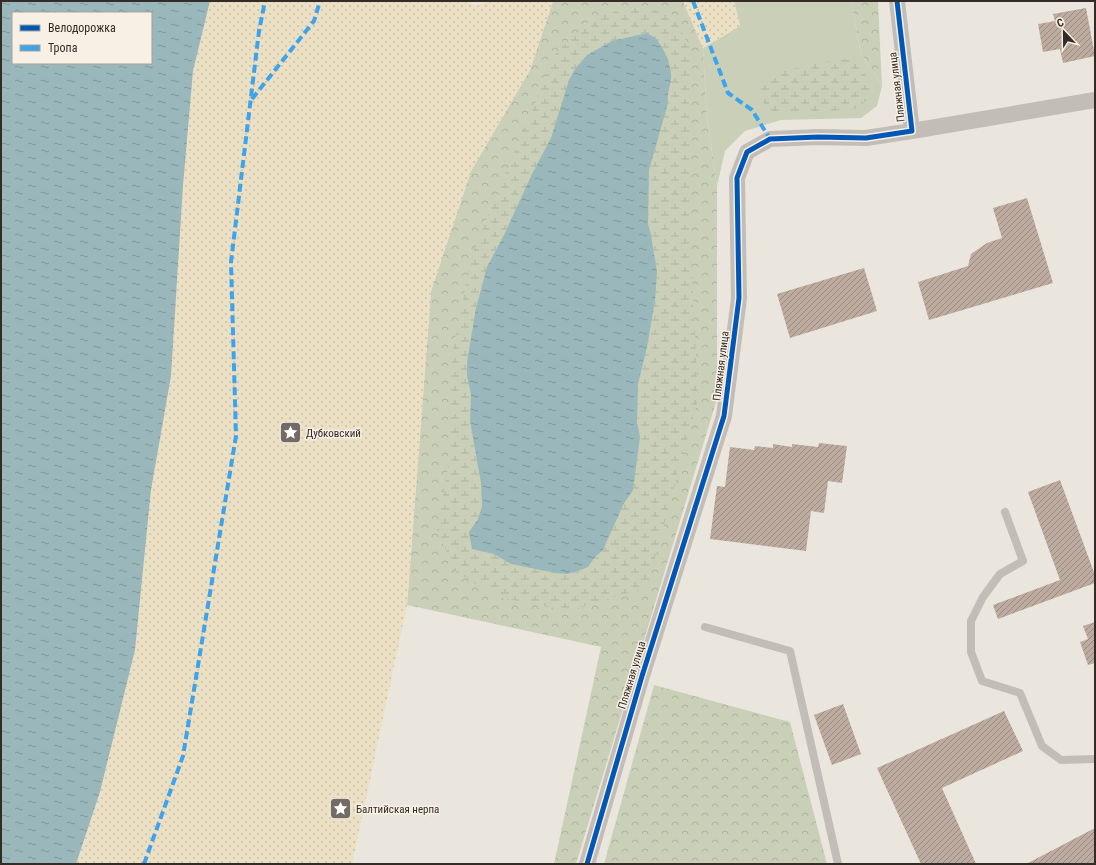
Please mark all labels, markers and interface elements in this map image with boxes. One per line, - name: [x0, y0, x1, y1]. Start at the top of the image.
- legend: [12, 12, 152, 64]
- north arrow: [1044, 12, 1084, 52]
- text: С: [1055, 16, 1066, 30]
- text: Велодорожка: [48, 21, 116, 35]
- text: Тропа: [48, 41, 78, 55]
- street label: Пляжная улица: [886, 51, 908, 123]
- street label: Пляжная улица: [710, 330, 732, 402]
- place icon: Дубковский: [278, 420, 304, 446]
- place label: Дубковский: [306, 427, 361, 440]
- street label: Пляжная улица: [615, 639, 649, 711]
- place icon: Балтийская нерпа: [328, 796, 354, 822]
- place label: Балтийская нерпа: [356, 803, 439, 816]

